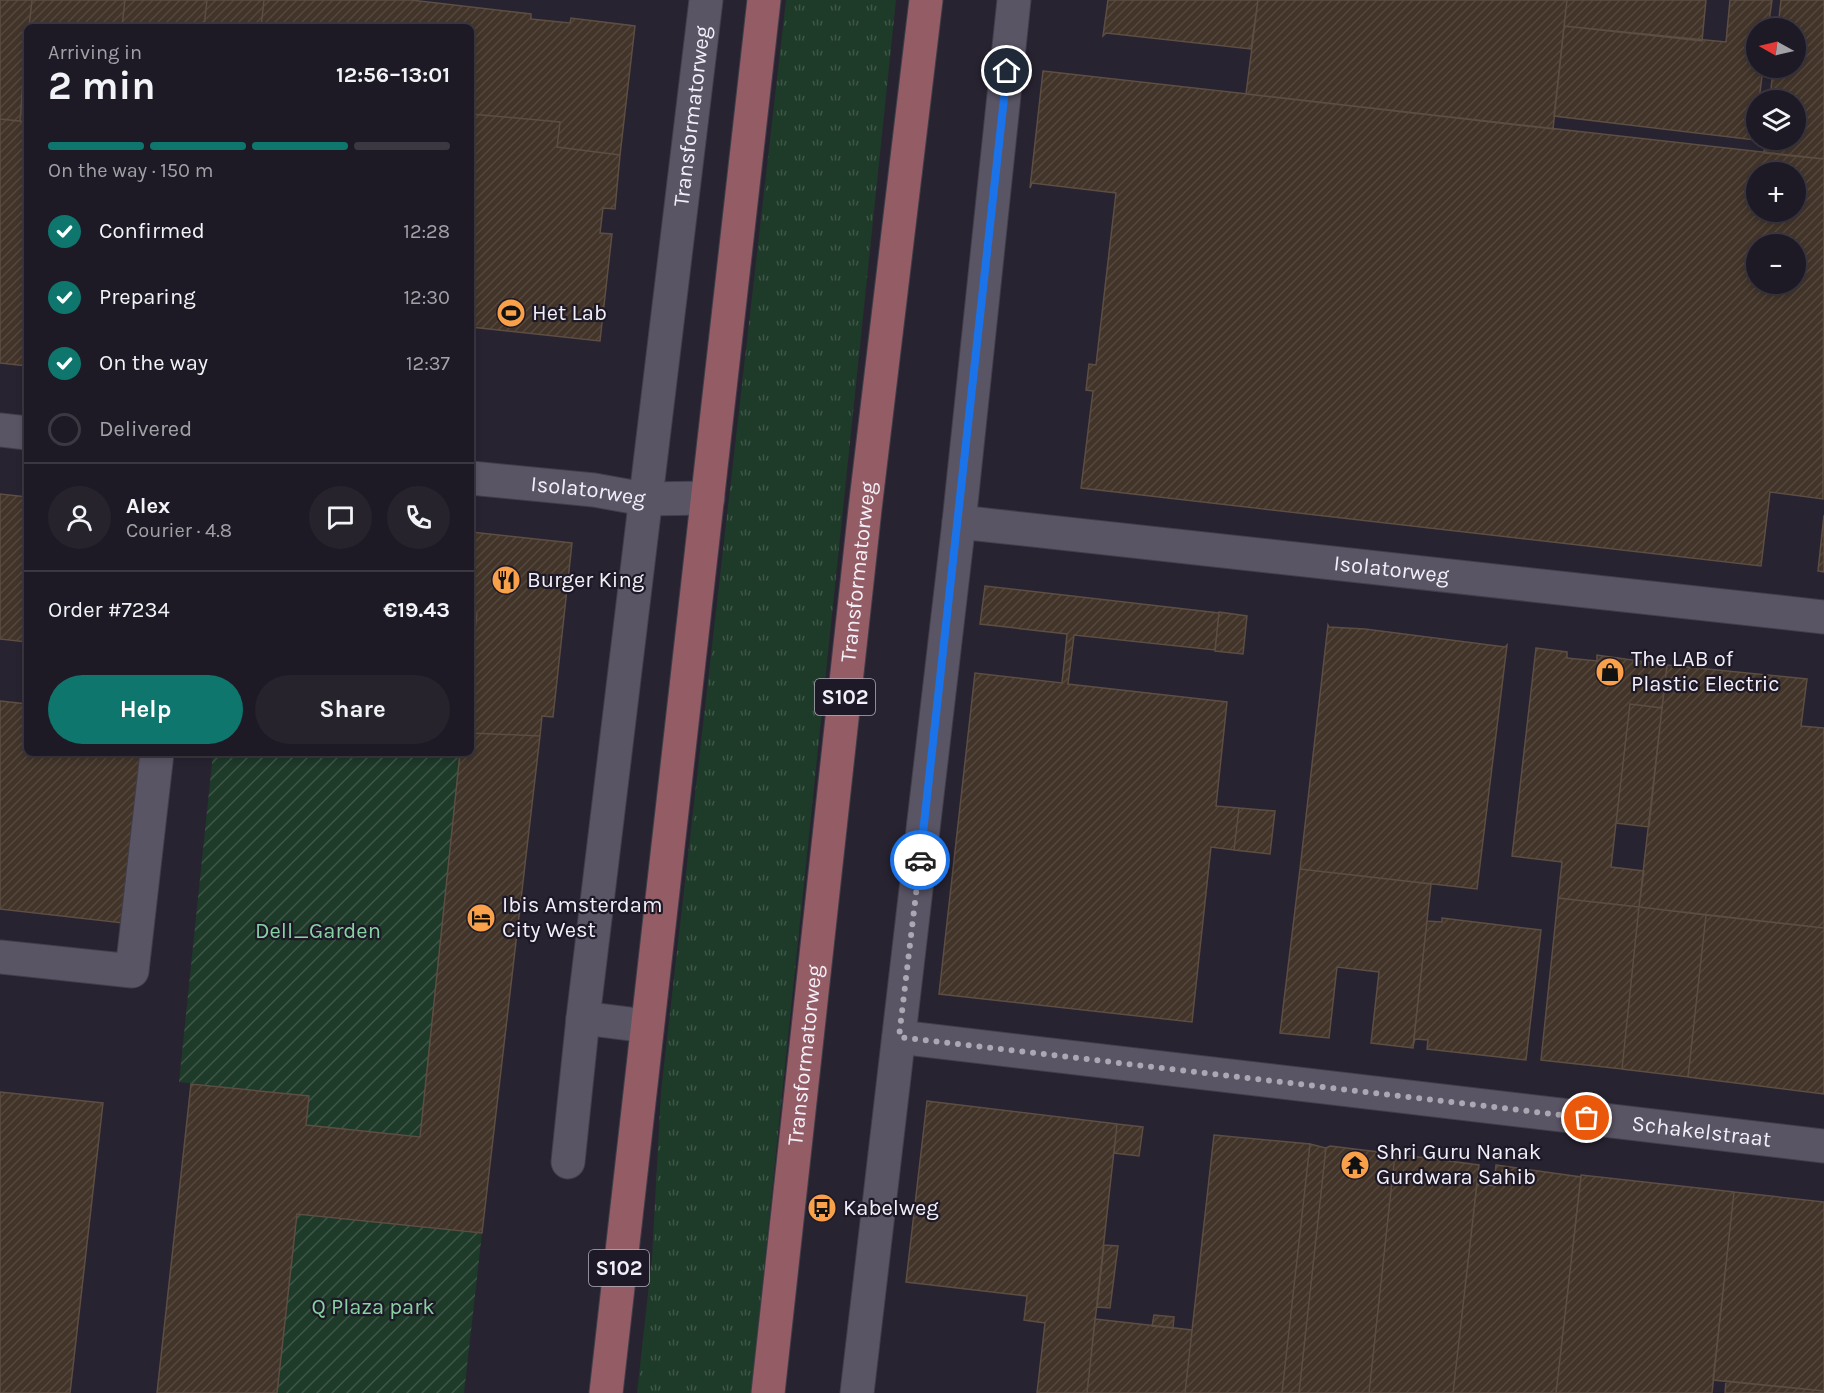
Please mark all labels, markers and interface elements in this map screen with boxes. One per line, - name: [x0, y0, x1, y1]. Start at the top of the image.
- north arrow: [1746, 18, 1806, 78]
- map controls: [1746, 18, 1806, 294]
- street label: Transformatorweg: [668, 24, 716, 208]
- text: Arriving in: [48, 41, 142, 64]
- pin: [981, 45, 1032, 96]
- icon: home: [990, 54, 1023, 87]
- text: 12:56–13:01: [336, 62, 450, 88]
- text: 2 min: [48, 63, 156, 109]
- button: layers: [1746, 90, 1806, 150]
- text: On the way · 150 m: [48, 159, 213, 182]
- button: +: [1746, 162, 1806, 222]
- icon: check: [48, 215, 81, 248]
- text: Confirmed: [99, 218, 205, 244]
- text: 12:28: [403, 220, 450, 243]
- button: −: [1746, 234, 1806, 294]
- icon: check: [48, 281, 81, 314]
- text: Preparing: [99, 284, 196, 310]
- text: 12:30: [404, 286, 450, 309]
- sports icon: Het Lab: [495, 297, 527, 329]
- place label: Het Lab: [532, 300, 607, 326]
- icon: check: [48, 347, 81, 380]
- text: On the way: [99, 350, 208, 376]
- text: 12:37: [406, 352, 450, 375]
- text: Delivered: [99, 416, 192, 442]
- street label: Isolatorweg: [529, 471, 648, 512]
- street label: Transformatorweg: [835, 479, 881, 664]
- button: person: [48, 486, 111, 549]
- button: chat: [309, 486, 372, 549]
- button: phone: [387, 486, 450, 549]
- text: Alex: [126, 493, 170, 519]
- text: Courier · 4.8: [126, 519, 232, 542]
- street label: Isolatorweg: [1332, 550, 1451, 589]
- restaurant icon: Burger King: [490, 564, 522, 596]
- place label: Burger King: [527, 567, 645, 593]
- text: Order #7234: [48, 597, 170, 623]
- text: €19.43: [383, 597, 450, 623]
- place label: The LAB of Plastic Electric: [1631, 646, 1780, 697]
- shop icon: The LAB of Plastic Electric: [1594, 656, 1626, 688]
- button: Help: [48, 675, 243, 744]
- button: Share: [255, 675, 450, 744]
- road number: S102: [815, 679, 875, 715]
- courier: [890, 830, 950, 890]
- icon: car: [904, 844, 937, 877]
- place label: Ibis Amsterdam City West: [502, 892, 663, 943]
- hotel icon: Ibis Amsterdam City West: [465, 902, 497, 934]
- park label: Dell_Garden: [255, 918, 381, 944]
- street label: Transformatorweg: [782, 963, 828, 1147]
- pin: [1561, 1092, 1612, 1143]
- icon: bag: [1570, 1101, 1603, 1134]
- street label: Schakelstraat: [1630, 1110, 1773, 1153]
- place label: Shri Guru Nanak Gurdwara Sahib: [1376, 1139, 1541, 1190]
- temple icon: Shri Guru Nanak Gurdwara Sahib: [1339, 1149, 1371, 1181]
- bus stop icon: Kabelweg: [806, 1192, 838, 1224]
- place label: Kabelweg: [843, 1195, 939, 1221]
- road number: S102: [589, 1250, 649, 1286]
- park label: Q Plaza park: [311, 1294, 435, 1320]

